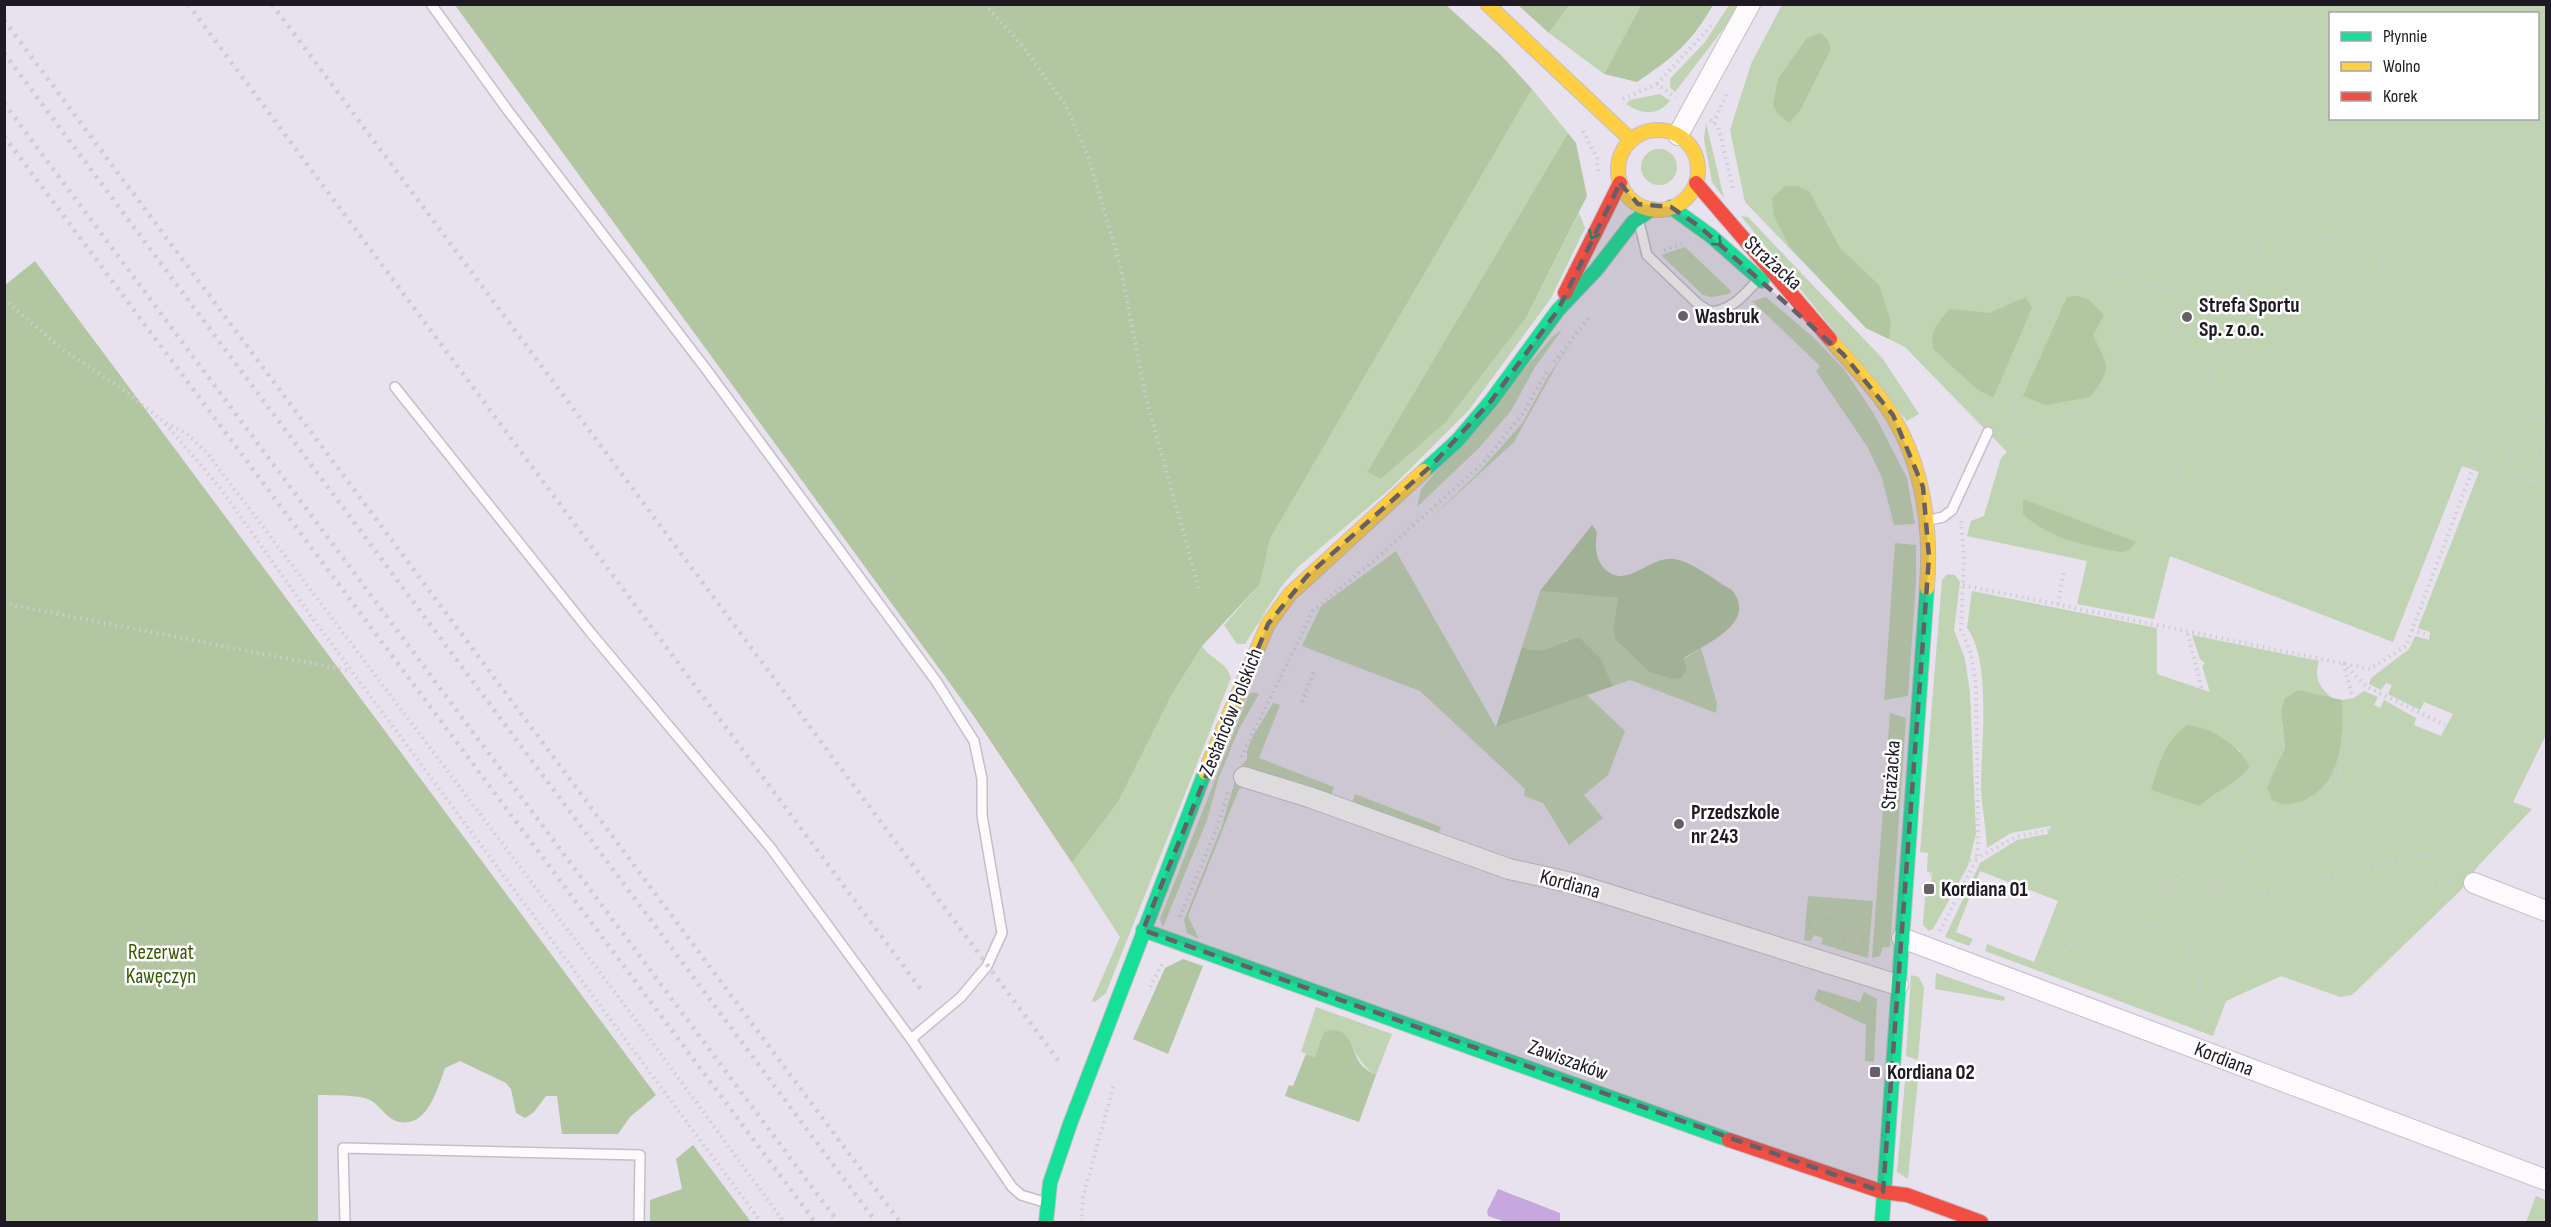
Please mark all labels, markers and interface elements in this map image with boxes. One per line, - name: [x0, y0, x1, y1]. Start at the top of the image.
- legend: [2329, 12, 2539, 120]
- text: Płynnie: [2383, 26, 2427, 47]
- text: Wolno: [2383, 56, 2420, 77]
- text: Korek: [2383, 86, 2417, 107]
- one-way arrow: [1588, 228, 1600, 239]
- street label: Strażacka: [1739, 231, 1807, 295]
- one-way arrow: [1711, 235, 1722, 246]
- place label: Strefa Sportu Sp. z o.o.: [2199, 293, 2300, 342]
- place label: Wasbruk: [1695, 304, 1759, 329]
- marker: Wasbruk: [1676, 309, 1690, 323]
- marker: Strefa Sportu Sp. z o.o.: [2180, 310, 2194, 324]
- street label: Zesłańców Polskich: [1194, 644, 1268, 780]
- street label: Strażacka: [1876, 740, 1906, 810]
- place label: Przedszkole nr 243: [1691, 800, 1780, 849]
- marker: Przedszkole nr 243: [1672, 817, 1686, 831]
- street label: Kordiana: [1537, 864, 1603, 904]
- place label: Kordiana 01: [1941, 877, 2028, 902]
- marker: Kordiana 01: [1922, 882, 1936, 896]
- park label: Rezerwat Kawęczyn: [126, 940, 196, 989]
- street label: Zawiszaków: [1525, 1034, 1612, 1086]
- street label: Kordiana: [2191, 1036, 2257, 1082]
- place label: Kordiana 02: [1887, 1060, 1975, 1085]
- marker: Kordiana 02: [1868, 1065, 1882, 1079]

